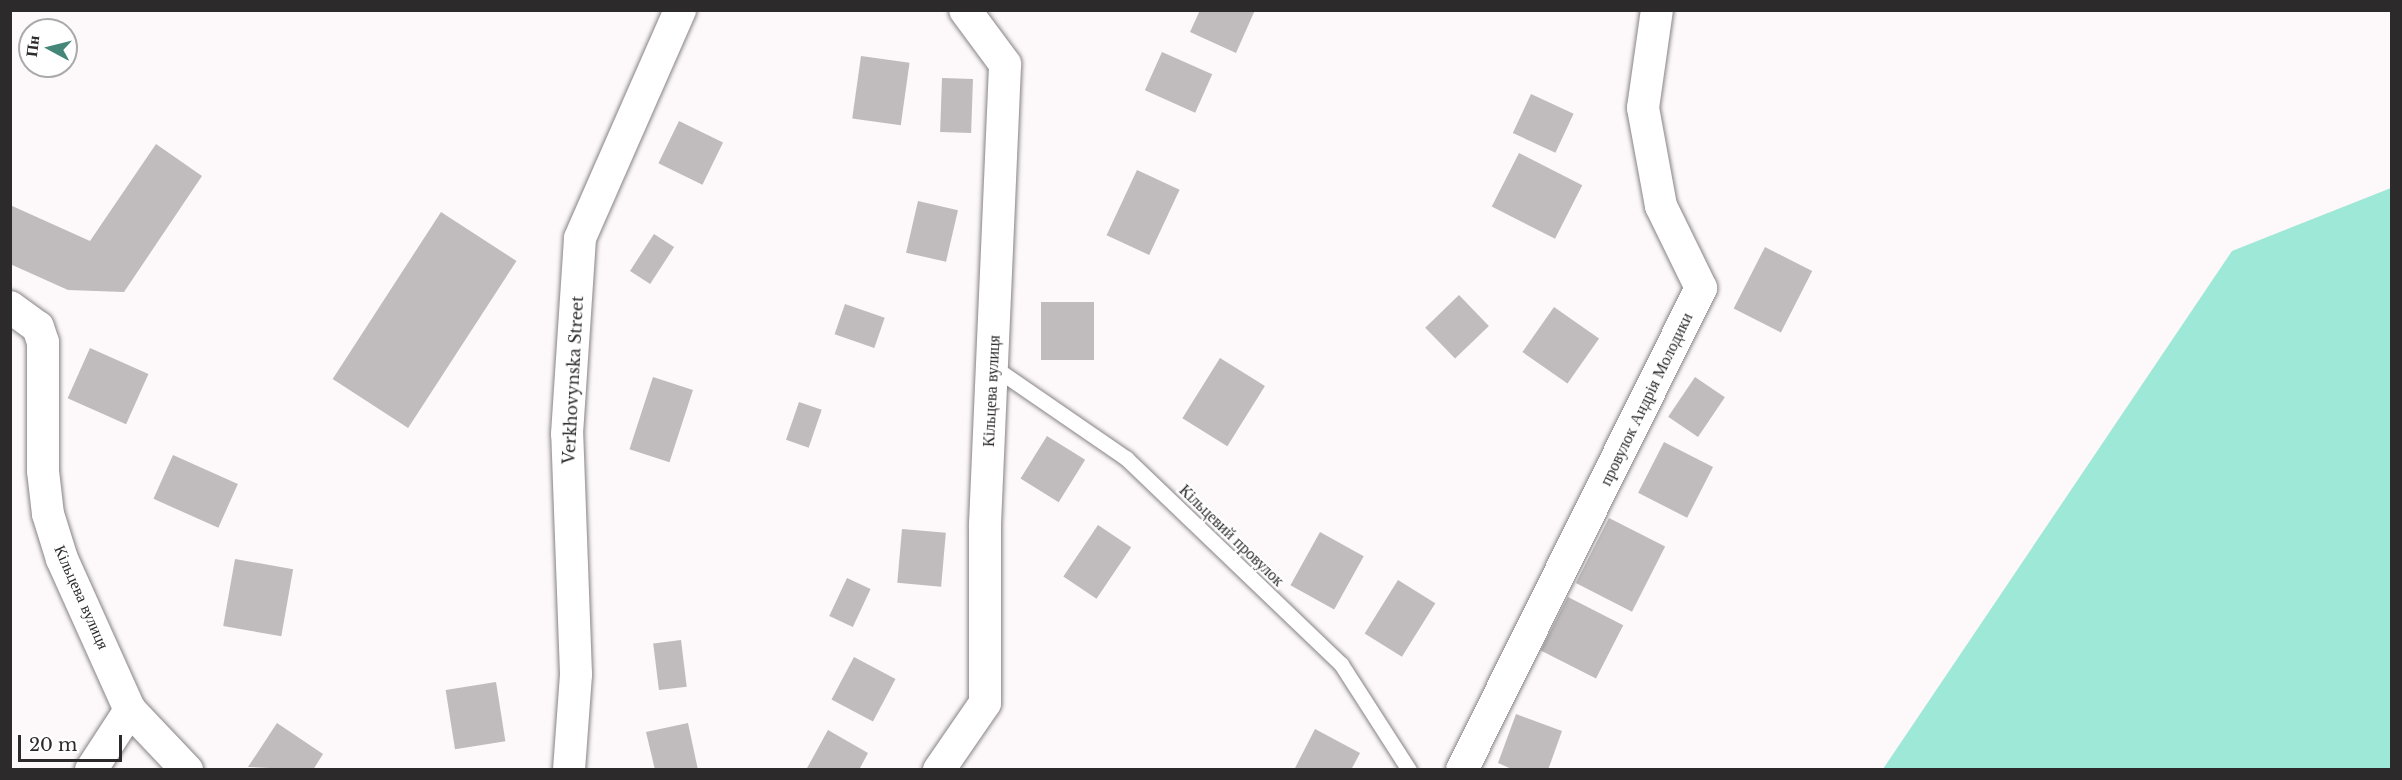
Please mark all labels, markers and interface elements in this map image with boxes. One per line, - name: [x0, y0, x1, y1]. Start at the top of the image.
- north arrow: [18, 18, 78, 78]
- text: Пн: [21, 34, 43, 58]
- street label: Verkhovynska Street: [559, 295, 587, 465]
- street label: провулок Андрія Молодики: [1596, 309, 1696, 489]
- street label: Кільцева вулиця: [978, 335, 1004, 447]
- street label: Кільцевий провулок: [1176, 480, 1288, 590]
- street label: Кільцева вулиця: [50, 542, 114, 652]
- scale bar: [21, 723, 124, 761]
- text: 20 m: [29, 734, 77, 756]

